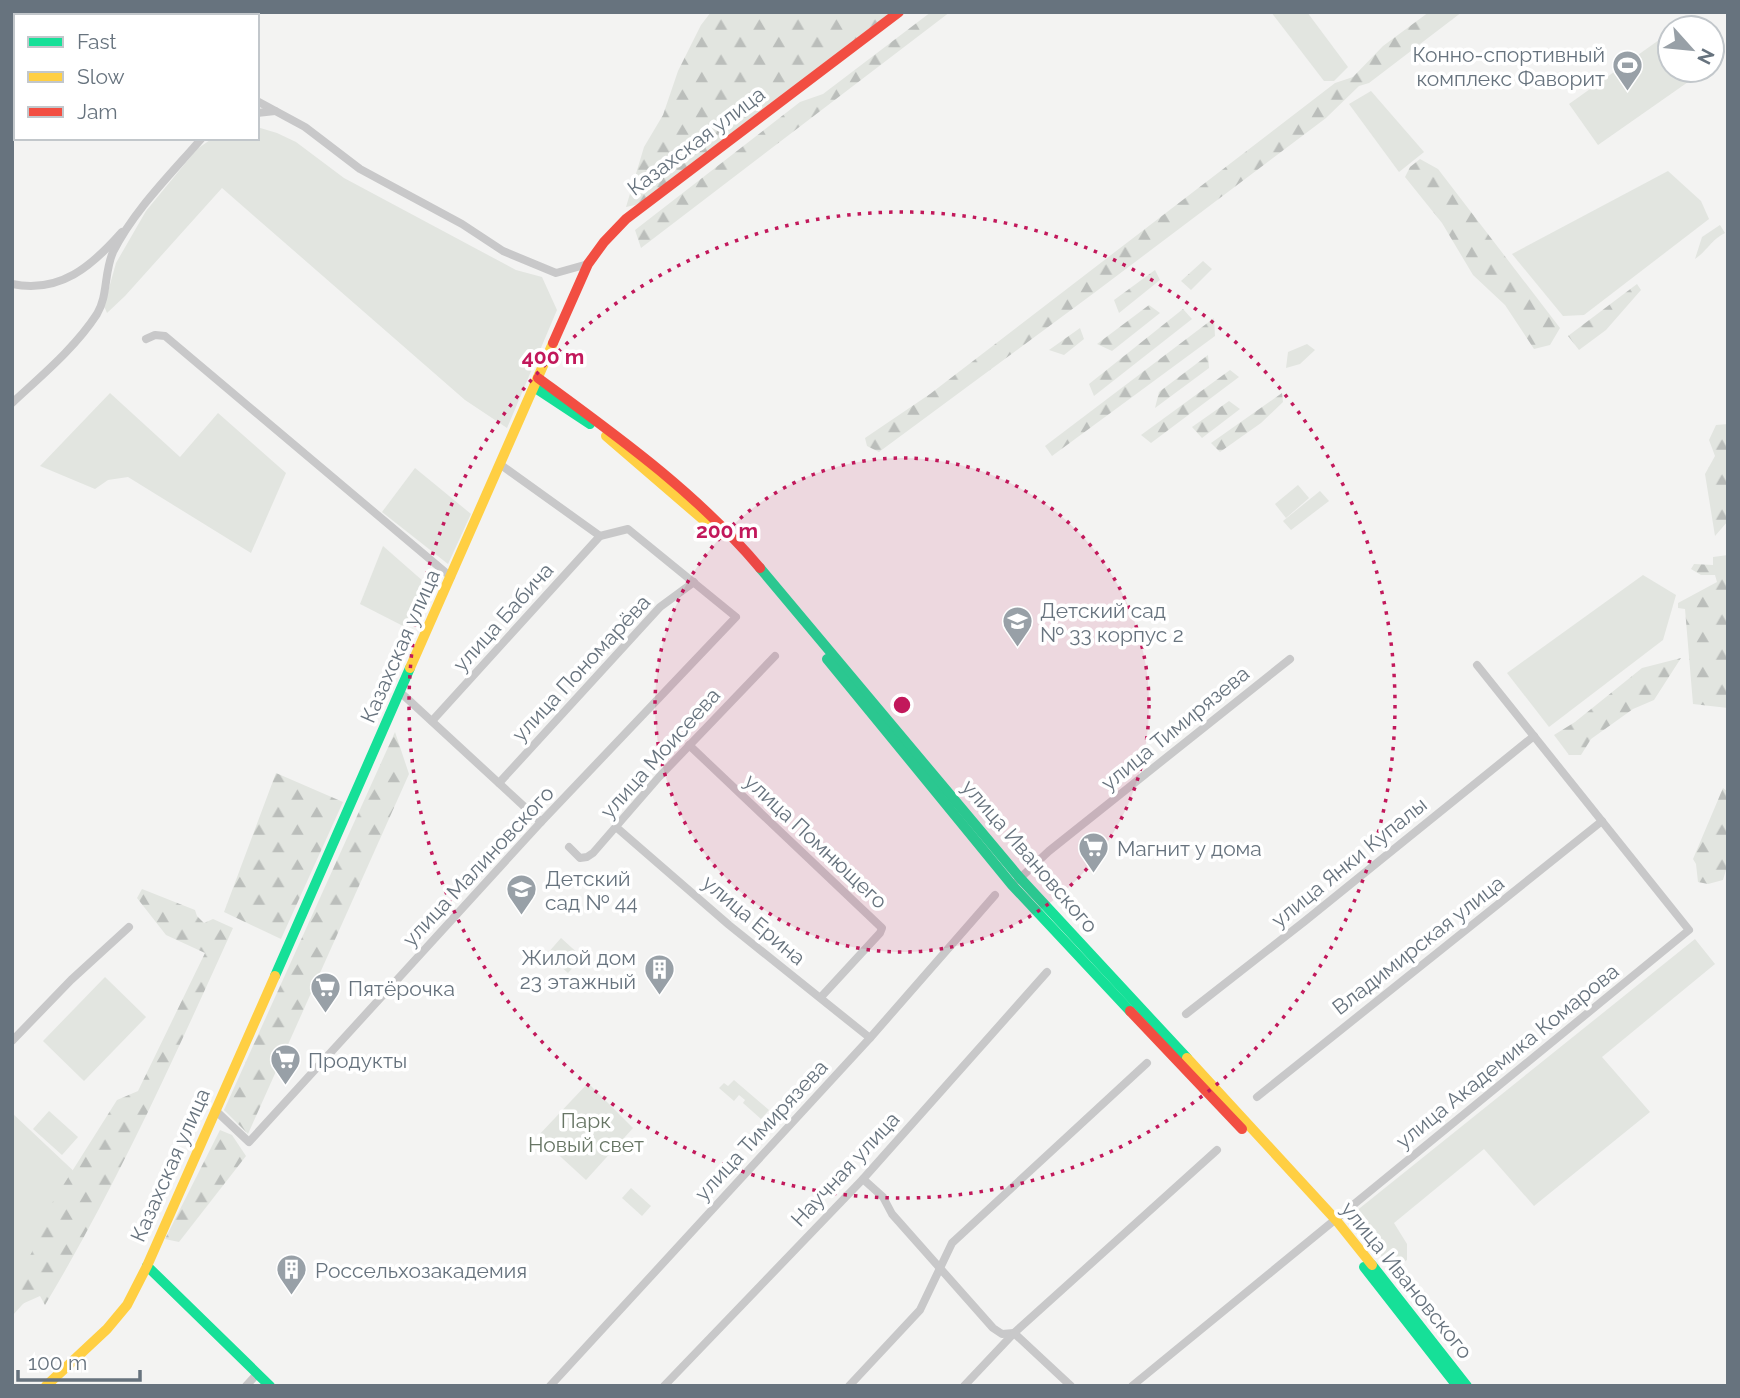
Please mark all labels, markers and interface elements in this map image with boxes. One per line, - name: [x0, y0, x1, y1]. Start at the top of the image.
- legend: [14, 14, 259, 140]
- north arrow: [1656, 14, 1726, 84]
- text: Fast: [77, 29, 117, 54]
- place label: Конно-спортивный комплекс Фаворит: [1412, 42, 1605, 91]
- text: N: [1693, 45, 1719, 68]
- sports icon: Конно-спортивный комплекс Фаворит: [1611, 49, 1645, 93]
- text: Slow: [77, 64, 125, 89]
- street label: Казахская улица: [622, 81, 770, 201]
- text: Jam: [77, 99, 118, 124]
- text: 400 m: [522, 344, 584, 369]
- text: 200 m: [696, 518, 758, 543]
- street label: улица Бабича: [448, 558, 558, 676]
- street label: Казахская улица: [355, 565, 445, 727]
- street label: улица Пономарёва: [507, 590, 655, 746]
- place label: Детский сад № 33 корпус 2: [1040, 598, 1184, 647]
- school or university icon: Детский сад № 33 корпус 2: [1000, 605, 1034, 649]
- street label: улица Тимирязева: [1096, 661, 1254, 795]
- street label: улица Моисеева: [595, 683, 725, 823]
- centre of rings: [890, 693, 914, 717]
- street label: улица Помнющего: [739, 768, 893, 914]
- street label: улица Ивановского: [957, 774, 1103, 938]
- street label: улица Малиновского: [397, 781, 559, 951]
- street label: улица Янки Купалы: [1266, 792, 1432, 932]
- supermarket icon: Магнит у дома: [1077, 831, 1111, 875]
- place label: Магнит у дома: [1117, 836, 1262, 861]
- place label: Детский сад № 44: [545, 866, 638, 915]
- street label: улица Ерина: [697, 870, 811, 970]
- street label: Владимирская улица: [1327, 870, 1509, 1020]
- school or university icon: Детский сад № 44: [505, 873, 539, 917]
- place label: Жилой дом 23 этажный: [520, 945, 636, 994]
- building icon: Жилой дом 23 этажный: [642, 952, 676, 996]
- street label: улица Академика Комарова: [1391, 958, 1623, 1154]
- supermarket icon: Пятёрочка: [308, 971, 342, 1015]
- place label: Пятёрочка: [348, 976, 455, 1001]
- supermarket icon: Продукты: [268, 1043, 302, 1087]
- place label: Продукты: [308, 1048, 407, 1073]
- street label: улица Тимирязева: [689, 1054, 833, 1206]
- street label: Казахская улица: [125, 1084, 215, 1246]
- street label: Научная улица: [786, 1107, 904, 1231]
- park label: Парк Новый свет: [528, 1108, 644, 1157]
- street label: улица Ивановского: [1336, 1196, 1478, 1364]
- building icon: Россельхозакадемия: [275, 1253, 309, 1297]
- place label: Россельхозакадемия: [315, 1258, 527, 1283]
- scale bar: [18, 1338, 140, 1382]
- text: 100 m: [28, 1350, 87, 1375]

